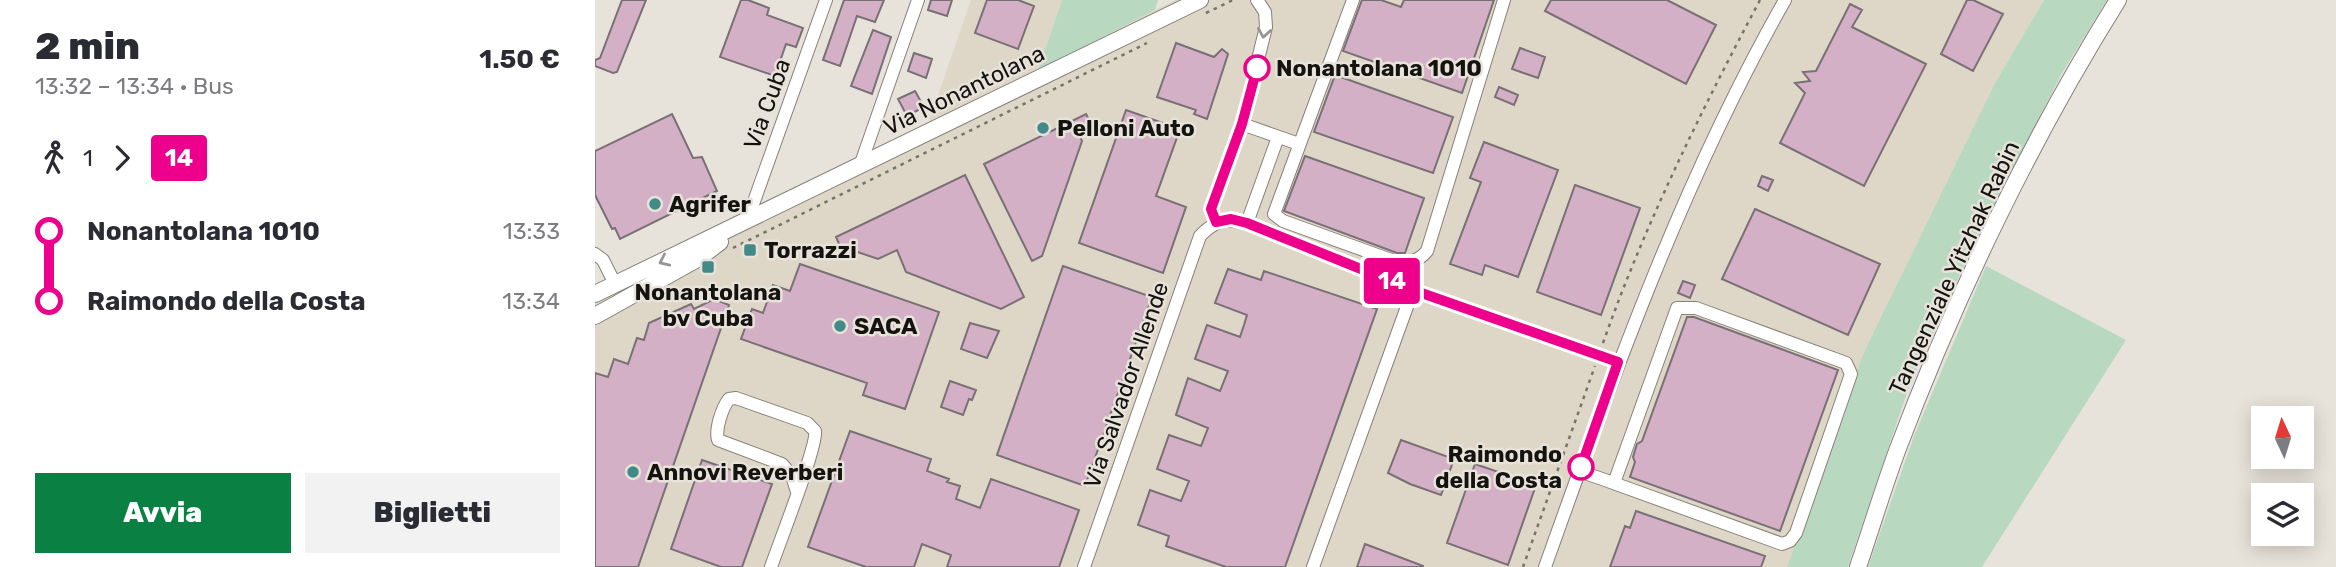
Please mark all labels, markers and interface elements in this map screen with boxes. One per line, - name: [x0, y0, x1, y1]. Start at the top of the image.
- text: 2 min: [35, 23, 140, 69]
- one-way arrow: [1257, 27, 1272, 39]
- street label: Via Nonantolana: [879, 39, 1049, 141]
- text: 1.50 €: [479, 44, 560, 75]
- place label: Nonantolana 1010: [1276, 54, 1482, 82]
- street label: Via Cuba: [738, 55, 796, 153]
- marker: Nonantolana 1010: [1244, 55, 1270, 81]
- text: 13:32 – 13:34 · Bus: [35, 72, 234, 100]
- place label: Pelloni Auto: [1057, 114, 1195, 142]
- marker: Pelloni Auto: [1035, 120, 1051, 136]
- street label: Tangenziale Yitzhak Rabin: [1883, 136, 2025, 400]
- icon: walk: [35, 139, 73, 177]
- icon: forward: [103, 139, 141, 177]
- text: 1: [83, 144, 93, 172]
- text: 14: [165, 144, 193, 172]
- place label: Agrifer: [669, 190, 752, 218]
- marker: Agrifer: [647, 196, 663, 212]
- text: Nonantolana 1010: [87, 216, 320, 247]
- text: 13:33: [503, 217, 560, 245]
- place label: Torrazzi: [764, 236, 857, 264]
- marker: Torrazzi: [742, 242, 758, 258]
- one-way arrow: [659, 253, 671, 267]
- line badge: 14: [1361, 258, 1423, 304]
- marker: Nonantolana bv Cuba: [700, 259, 716, 275]
- text: 14: [1378, 267, 1406, 295]
- place label: Nonantolana bv Cuba: [635, 278, 781, 332]
- street label: Via Salvador Allende: [1078, 278, 1174, 492]
- text: Raimondo della Costa: [87, 286, 366, 317]
- text: 13:34: [502, 287, 560, 315]
- place label: SACA: [854, 312, 918, 340]
- marker: SACA: [832, 318, 848, 334]
- north arrow: [2251, 406, 2313, 469]
- map controls: [2251, 406, 2314, 546]
- place label: Raimondo della Costa: [1435, 440, 1562, 494]
- marker: Raimondo della Costa: [1568, 454, 1594, 480]
- place label: Annovi Reverberi: [647, 458, 843, 486]
- marker: Annovi Reverberi: [625, 464, 641, 480]
- button: Avvia: [35, 473, 291, 553]
- button: Biglietti: [305, 473, 560, 553]
- button: layers: [2251, 483, 2314, 546]

